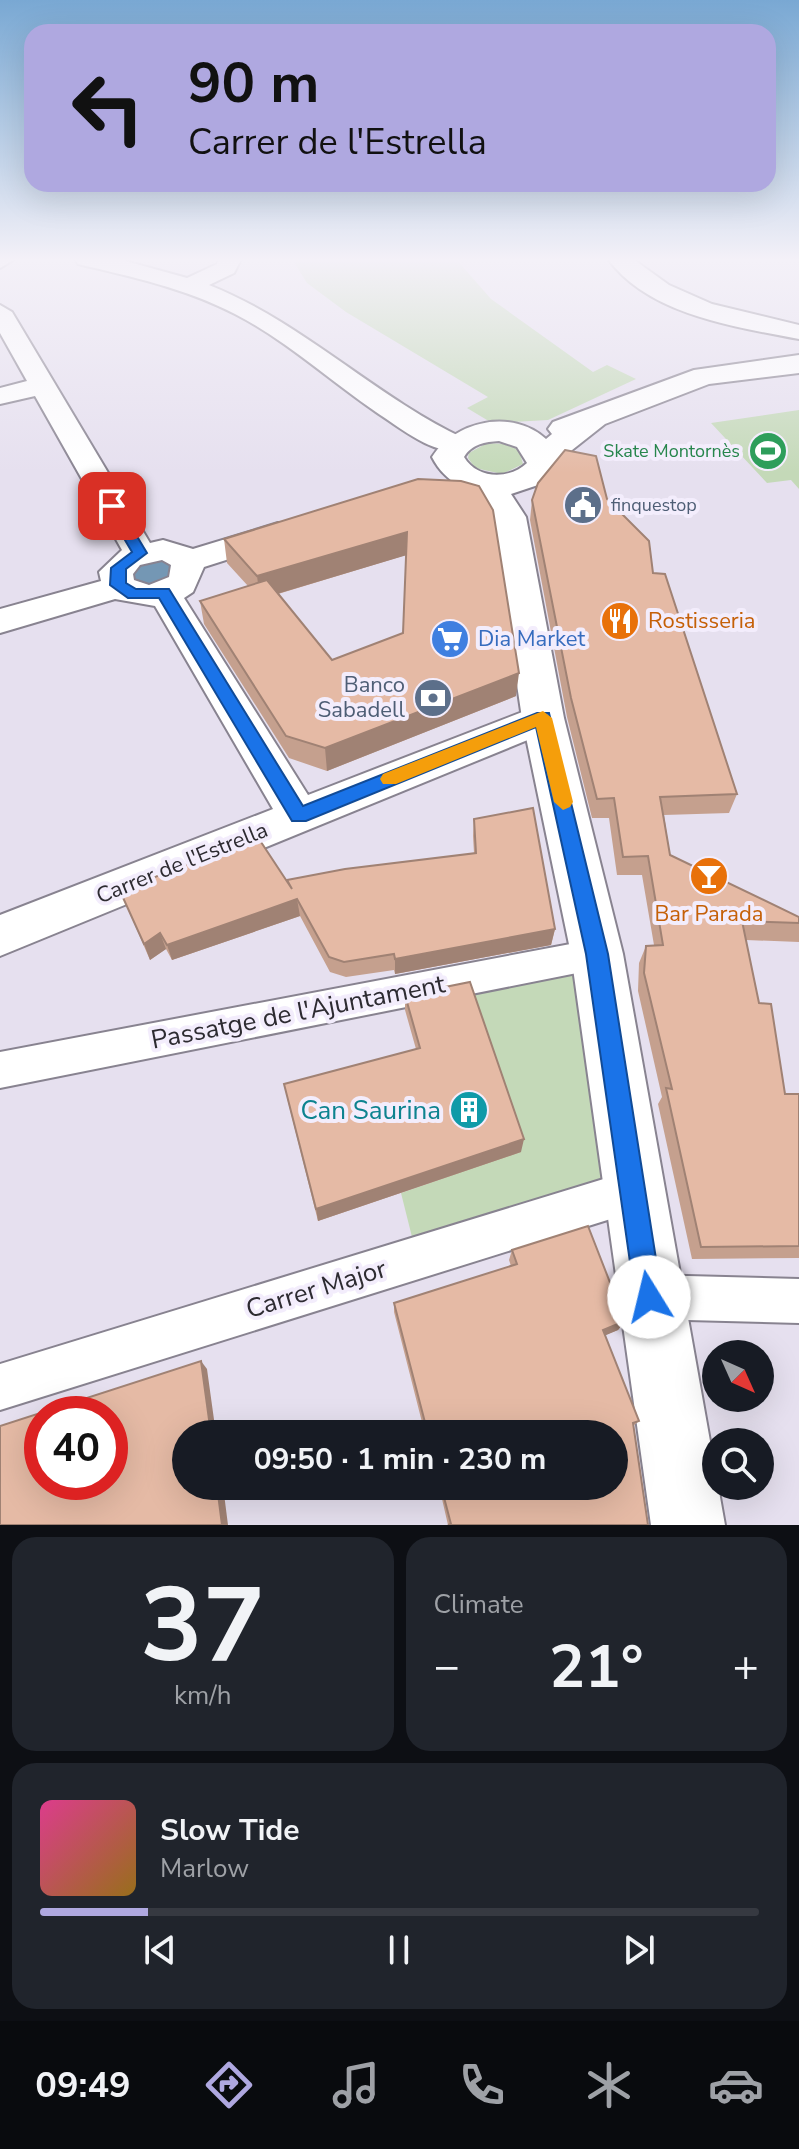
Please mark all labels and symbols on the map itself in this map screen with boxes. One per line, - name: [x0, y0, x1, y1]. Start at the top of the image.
- sports icon: Skate Montornès: [747, 430, 789, 472]
- place label: Skate Montornès: [603, 439, 740, 463]
- pin: [78, 472, 146, 540]
- public building icon: finquestop: [562, 484, 604, 526]
- place label: finquestop: [611, 493, 697, 517]
- restaurant icon: Rostisseria: [599, 600, 641, 642]
- place label: Rostisseria: [648, 606, 755, 636]
- supermarket icon: Dia Market: [429, 618, 471, 660]
- place label: Dia Market: [478, 624, 586, 654]
- place label: Banco Sabadell: [318, 670, 405, 725]
- bank icon: Banco Sabadell: [412, 677, 454, 719]
- street label: Carrer de l'Estrella: [92, 815, 272, 911]
- bar icon: Bar Parada: [688, 855, 730, 897]
- place label: Bar Parada: [654, 899, 764, 929]
- street label: Passatge de l'Ajuntament: [148, 966, 449, 1058]
- building icon: Can Saurina: [448, 1089, 490, 1131]
- place label: Can Saurina: [300, 1093, 441, 1128]
- street label: Carrer Major: [242, 1251, 391, 1327]
- position arrow: [607, 1255, 691, 1339]
- north arrow: [702, 1340, 774, 1412]
- speed limit sign: 40: [24, 1396, 128, 1500]

